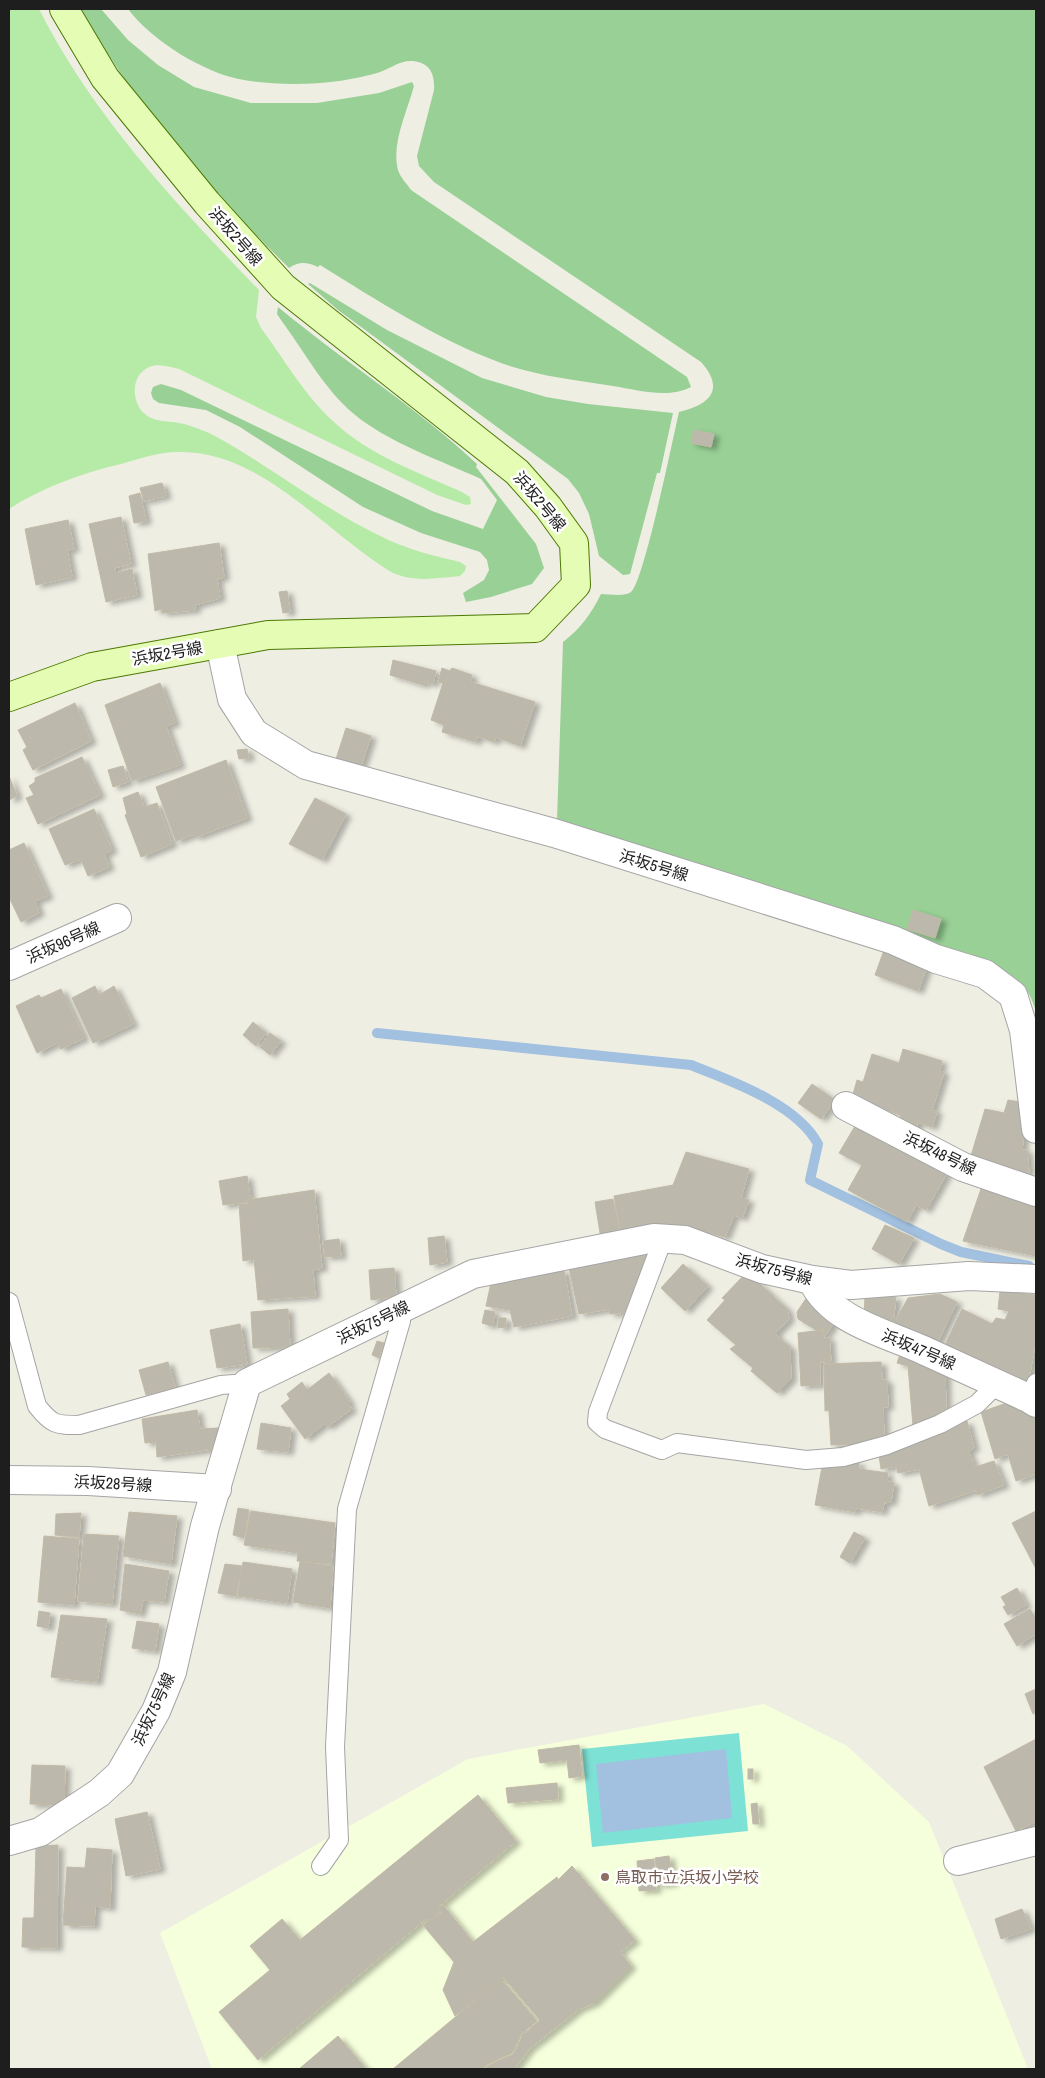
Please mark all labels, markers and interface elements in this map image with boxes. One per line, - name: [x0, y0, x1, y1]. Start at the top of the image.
- street label: 浜坂2号線: [204, 202, 268, 270]
- street label: 浜坂2号線: [509, 467, 571, 535]
- street label: 浜坂2号線: [130, 636, 204, 670]
- street label: 浜坂5号線: [617, 844, 691, 886]
- street label: 浜坂96号線: [23, 916, 103, 968]
- street label: 浜坂48号線: [900, 1126, 980, 1180]
- street label: 浜坂75号線: [733, 1248, 815, 1290]
- street label: 浜坂75号線: [333, 1295, 413, 1349]
- street label: 浜坂47号線: [879, 1324, 959, 1374]
- street label: 浜坂28号線: [73, 1470, 153, 1496]
- street label: 浜坂75号線: [126, 1669, 180, 1749]
- place label: 鳥取市立浜坂小学校: [615, 1866, 759, 1888]
- marker: 鳥取市立浜坂小学校: [599, 1871, 611, 1883]

